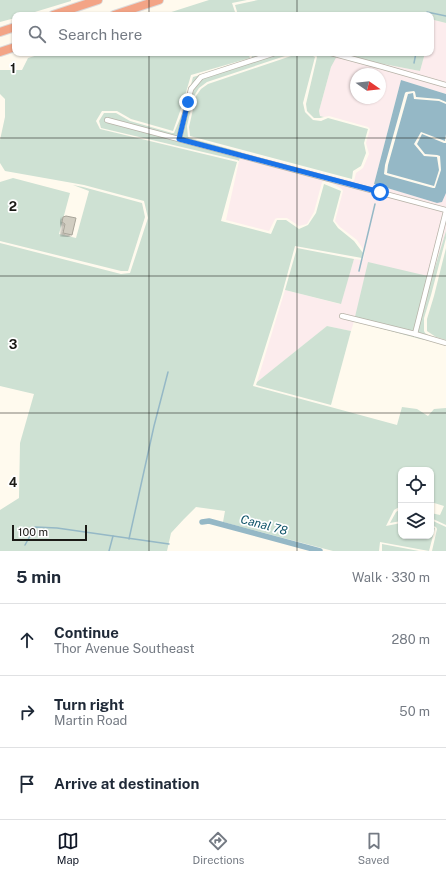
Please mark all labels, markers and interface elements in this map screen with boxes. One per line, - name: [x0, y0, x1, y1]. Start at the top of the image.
- search box: [12, 12, 434, 56]
- icon: search: [26, 23, 48, 45]
- text: Search here: [58, 26, 142, 43]
- text: 1: [10, 61, 16, 76]
- north arrow: [350, 68, 386, 104]
- route end: [179, 93, 197, 111]
- route start: [371, 183, 389, 201]
- text: 2: [9, 199, 17, 214]
- text: 3: [9, 337, 18, 352]
- map controls: [398, 467, 434, 539]
- button: locate: [398, 467, 434, 503]
- text: 4: [9, 475, 18, 490]
- button: layers: [398, 503, 434, 539]
- water label: Canal 78: [239, 512, 289, 538]
- scale bar: [12, 523, 87, 542]
- text: 100 m: [18, 526, 48, 538]
- text: 5 min: [16, 567, 61, 587]
- text: Walk · 330 m: [352, 570, 430, 585]
- text: Continue: [54, 624, 119, 641]
- icon: ahead: [16, 629, 38, 651]
- text: 280 m: [392, 632, 430, 647]
- text: Thor Avenue Southeast: [54, 641, 195, 656]
- text: Turn right: [54, 696, 124, 713]
- icon: right: [16, 701, 38, 723]
- text: 50 m: [399, 704, 430, 719]
- text: Martin Road: [54, 713, 127, 728]
- icon: arrive: [16, 773, 38, 795]
- text: Arrive at destination: [54, 775, 199, 792]
- tab: Map: [57, 830, 79, 866]
- tab: Directions: [193, 830, 244, 866]
- tab: Saved: [358, 830, 389, 866]

